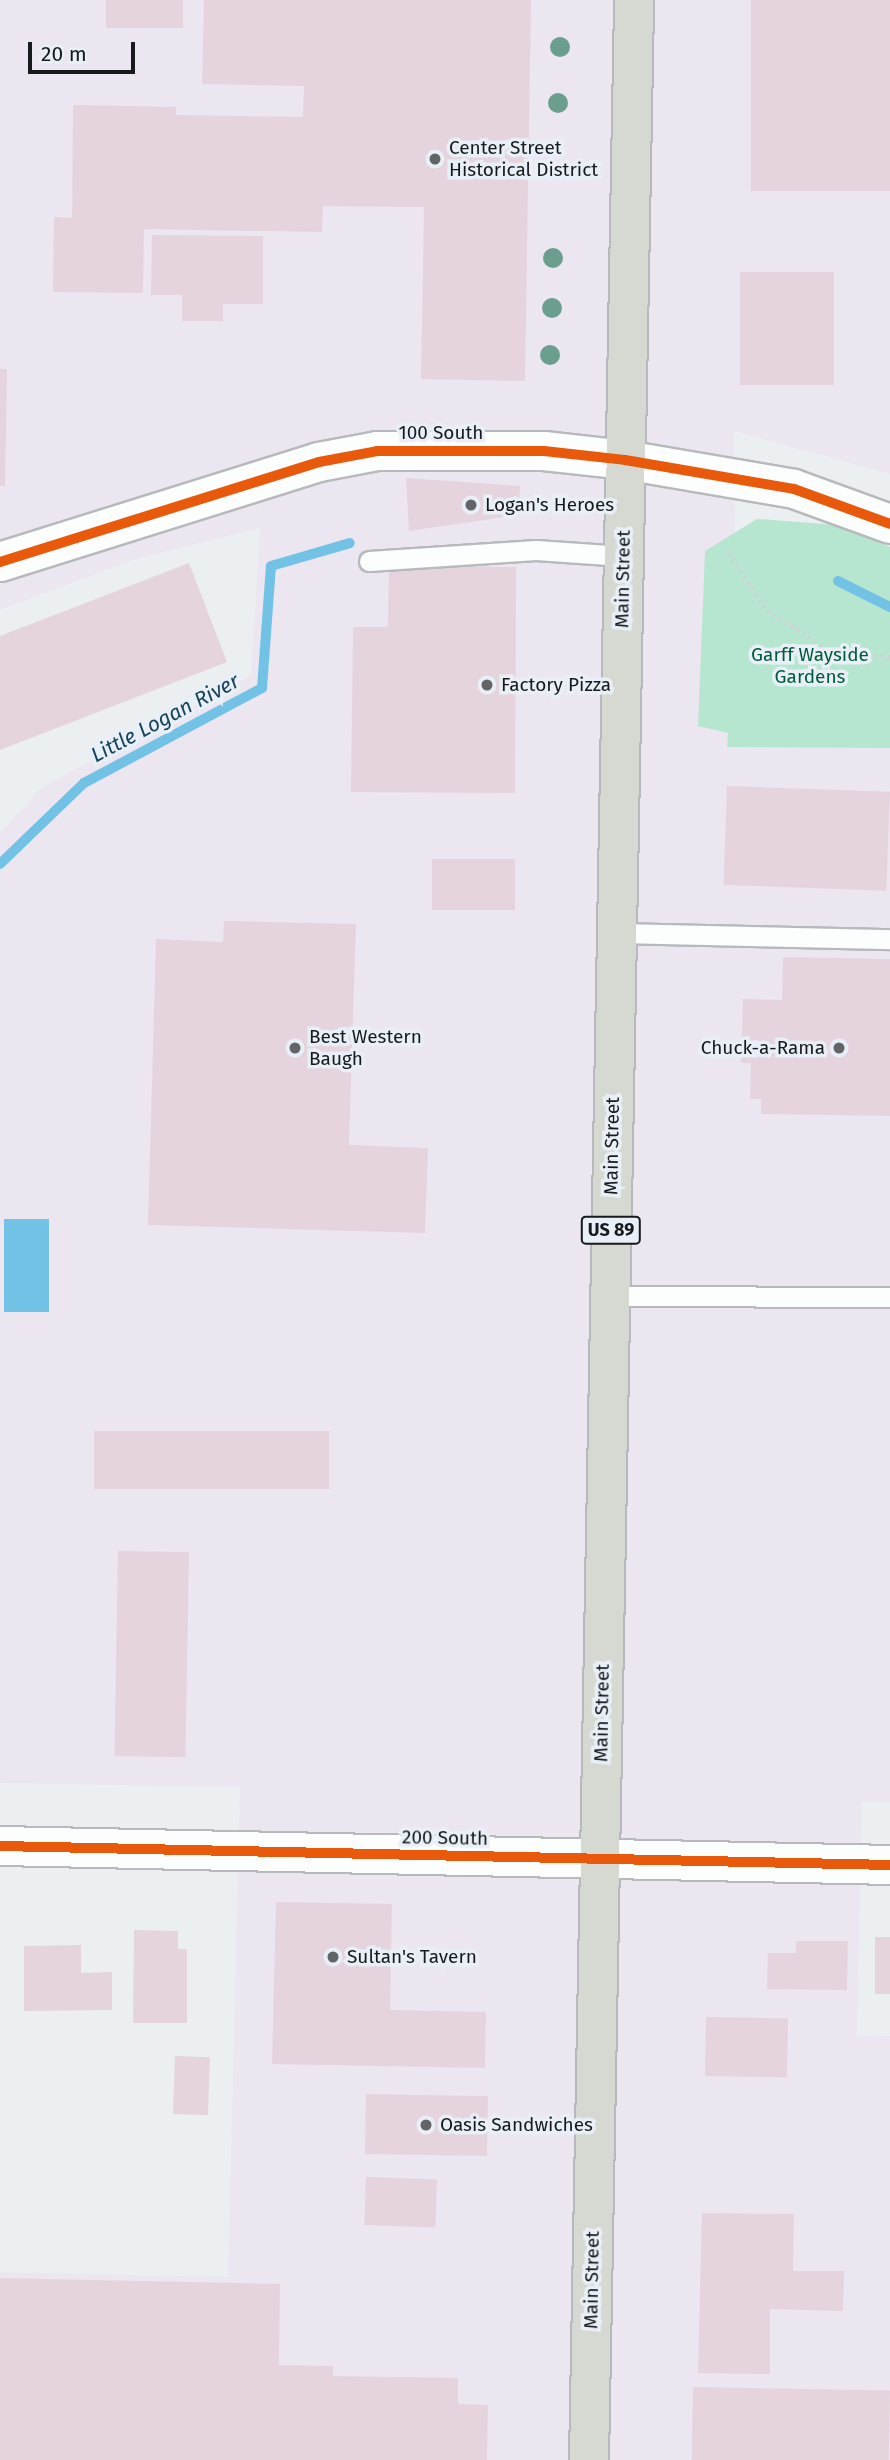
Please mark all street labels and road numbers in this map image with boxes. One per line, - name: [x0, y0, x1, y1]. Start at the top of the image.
- street label: 100 South: [399, 422, 483, 444]
- street label: Main Street: [611, 530, 635, 628]
- street label: Main Street: [600, 1097, 624, 1195]
- road number: US 89: [580, 1216, 642, 1245]
- street label: Main Street: [590, 1664, 614, 1762]
- street label: 200 South: [402, 1826, 488, 1850]
- street label: Main Street: [580, 2231, 604, 2329]

